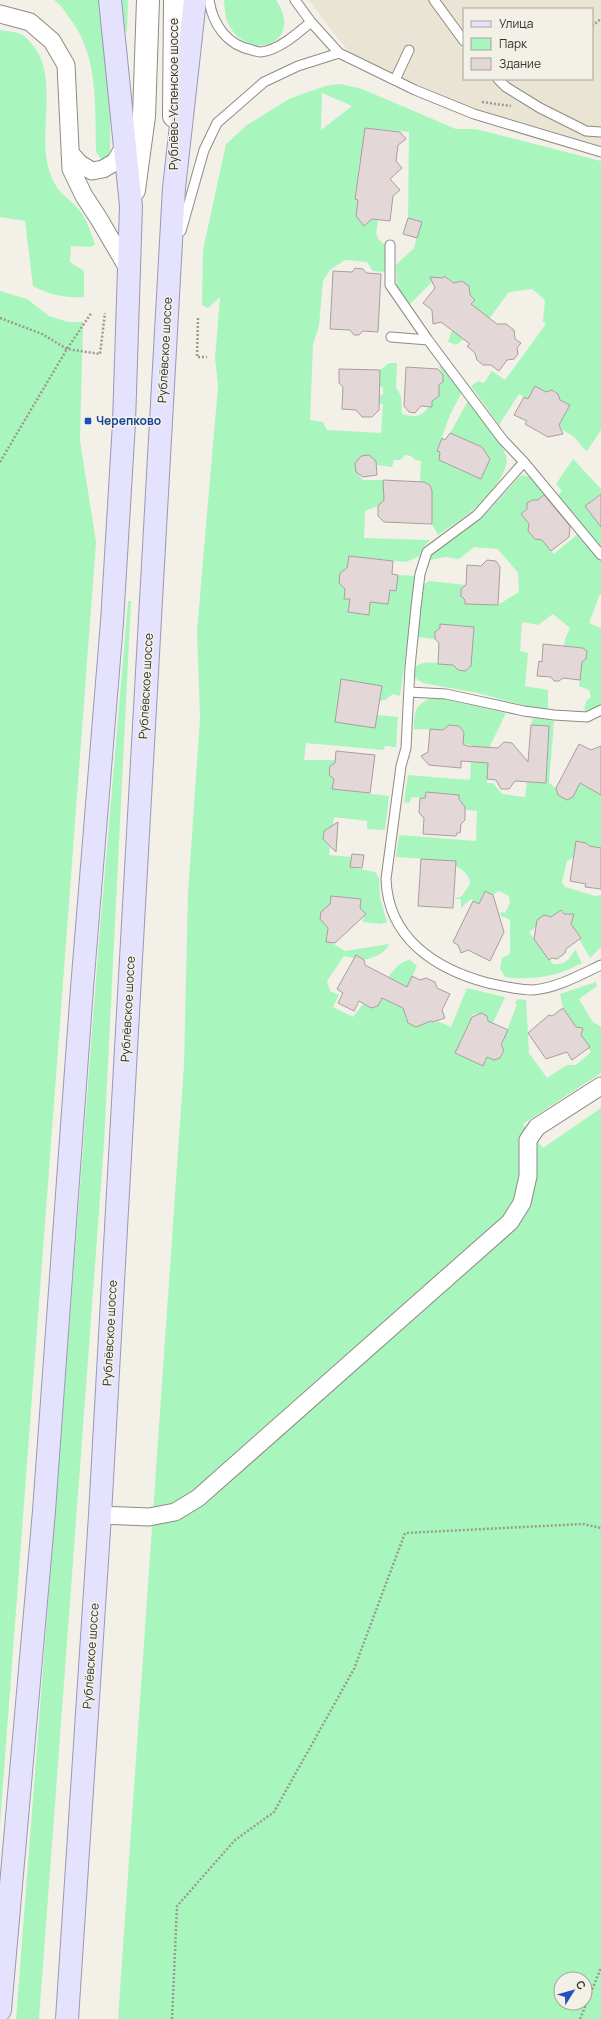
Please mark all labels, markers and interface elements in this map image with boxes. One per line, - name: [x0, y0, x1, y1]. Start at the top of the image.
- legend: [463, 8, 593, 80]
- text: Улица: [499, 15, 533, 32]
- street label: Рублёво-Успенское шоссе: [165, 18, 182, 170]
- text: Парк: [499, 35, 528, 52]
- text: Здание: [499, 55, 541, 72]
- street label: Рублёвское шоссе: [153, 296, 176, 403]
- place label: Черепково: [96, 412, 161, 429]
- marker: Черепково: [83, 416, 93, 426]
- street label: Рублёвское шоссе: [134, 632, 157, 739]
- street label: Рублёвское шоссе: [116, 955, 139, 1062]
- street label: Рублёвское шоссе: [98, 1279, 121, 1386]
- street label: Рублёвское шоссе: [78, 1602, 103, 1710]
- north arrow: [553, 1971, 593, 2011]
- text: С: [573, 1977, 590, 1992]

